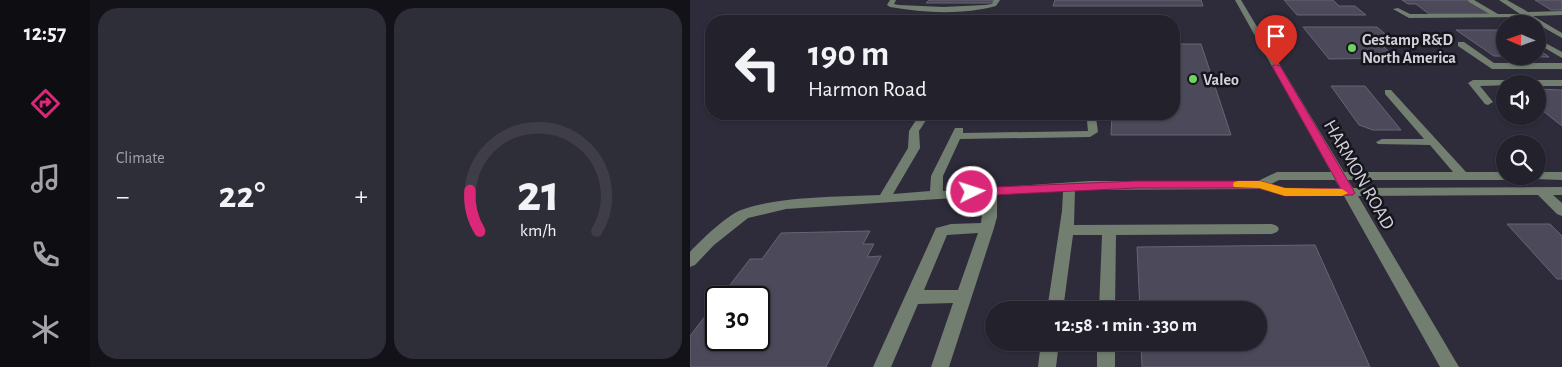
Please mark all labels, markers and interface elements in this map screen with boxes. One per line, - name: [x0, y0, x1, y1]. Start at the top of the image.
- pin: [1255, 15, 1297, 66]
- north arrow: [1496, 15, 1546, 65]
- map controls: [1496, 15, 1546, 185]
- text: 12:57: [24, 22, 66, 44]
- icon: arrive: [1262, 22, 1290, 50]
- place label: Gestamp R&D North America: [1362, 32, 1456, 66]
- icon: left: [725, 35, 790, 100]
- text: 190 m: [808, 37, 889, 72]
- marker: Gestamp R&D North America: [1346, 42, 1358, 54]
- place label: Valeo: [1203, 72, 1239, 88]
- marker: Valeo: [1187, 73, 1199, 85]
- button: sound: [1496, 75, 1546, 125]
- text: Harmon Road: [808, 78, 927, 100]
- icon: directions: [28, 86, 63, 121]
- street label: HARMON ROAD: [1320, 117, 1398, 233]
- button: search: [1496, 135, 1546, 185]
- text: Climate: [116, 150, 165, 166]
- icon: music: [28, 161, 63, 196]
- position arrow: [945, 165, 997, 217]
- text: 21: [516, 168, 560, 220]
- text: 22°: [219, 177, 265, 215]
- text: −: [116, 183, 129, 211]
- text: +: [355, 183, 368, 211]
- text: km/h: [520, 222, 556, 240]
- icon: phone: [28, 237, 63, 272]
- speed limit sign: 30: [705, 286, 770, 351]
- icon: climate: [28, 312, 63, 347]
- text: 12:58 · 1 min · 330 m: [1055, 316, 1197, 335]

